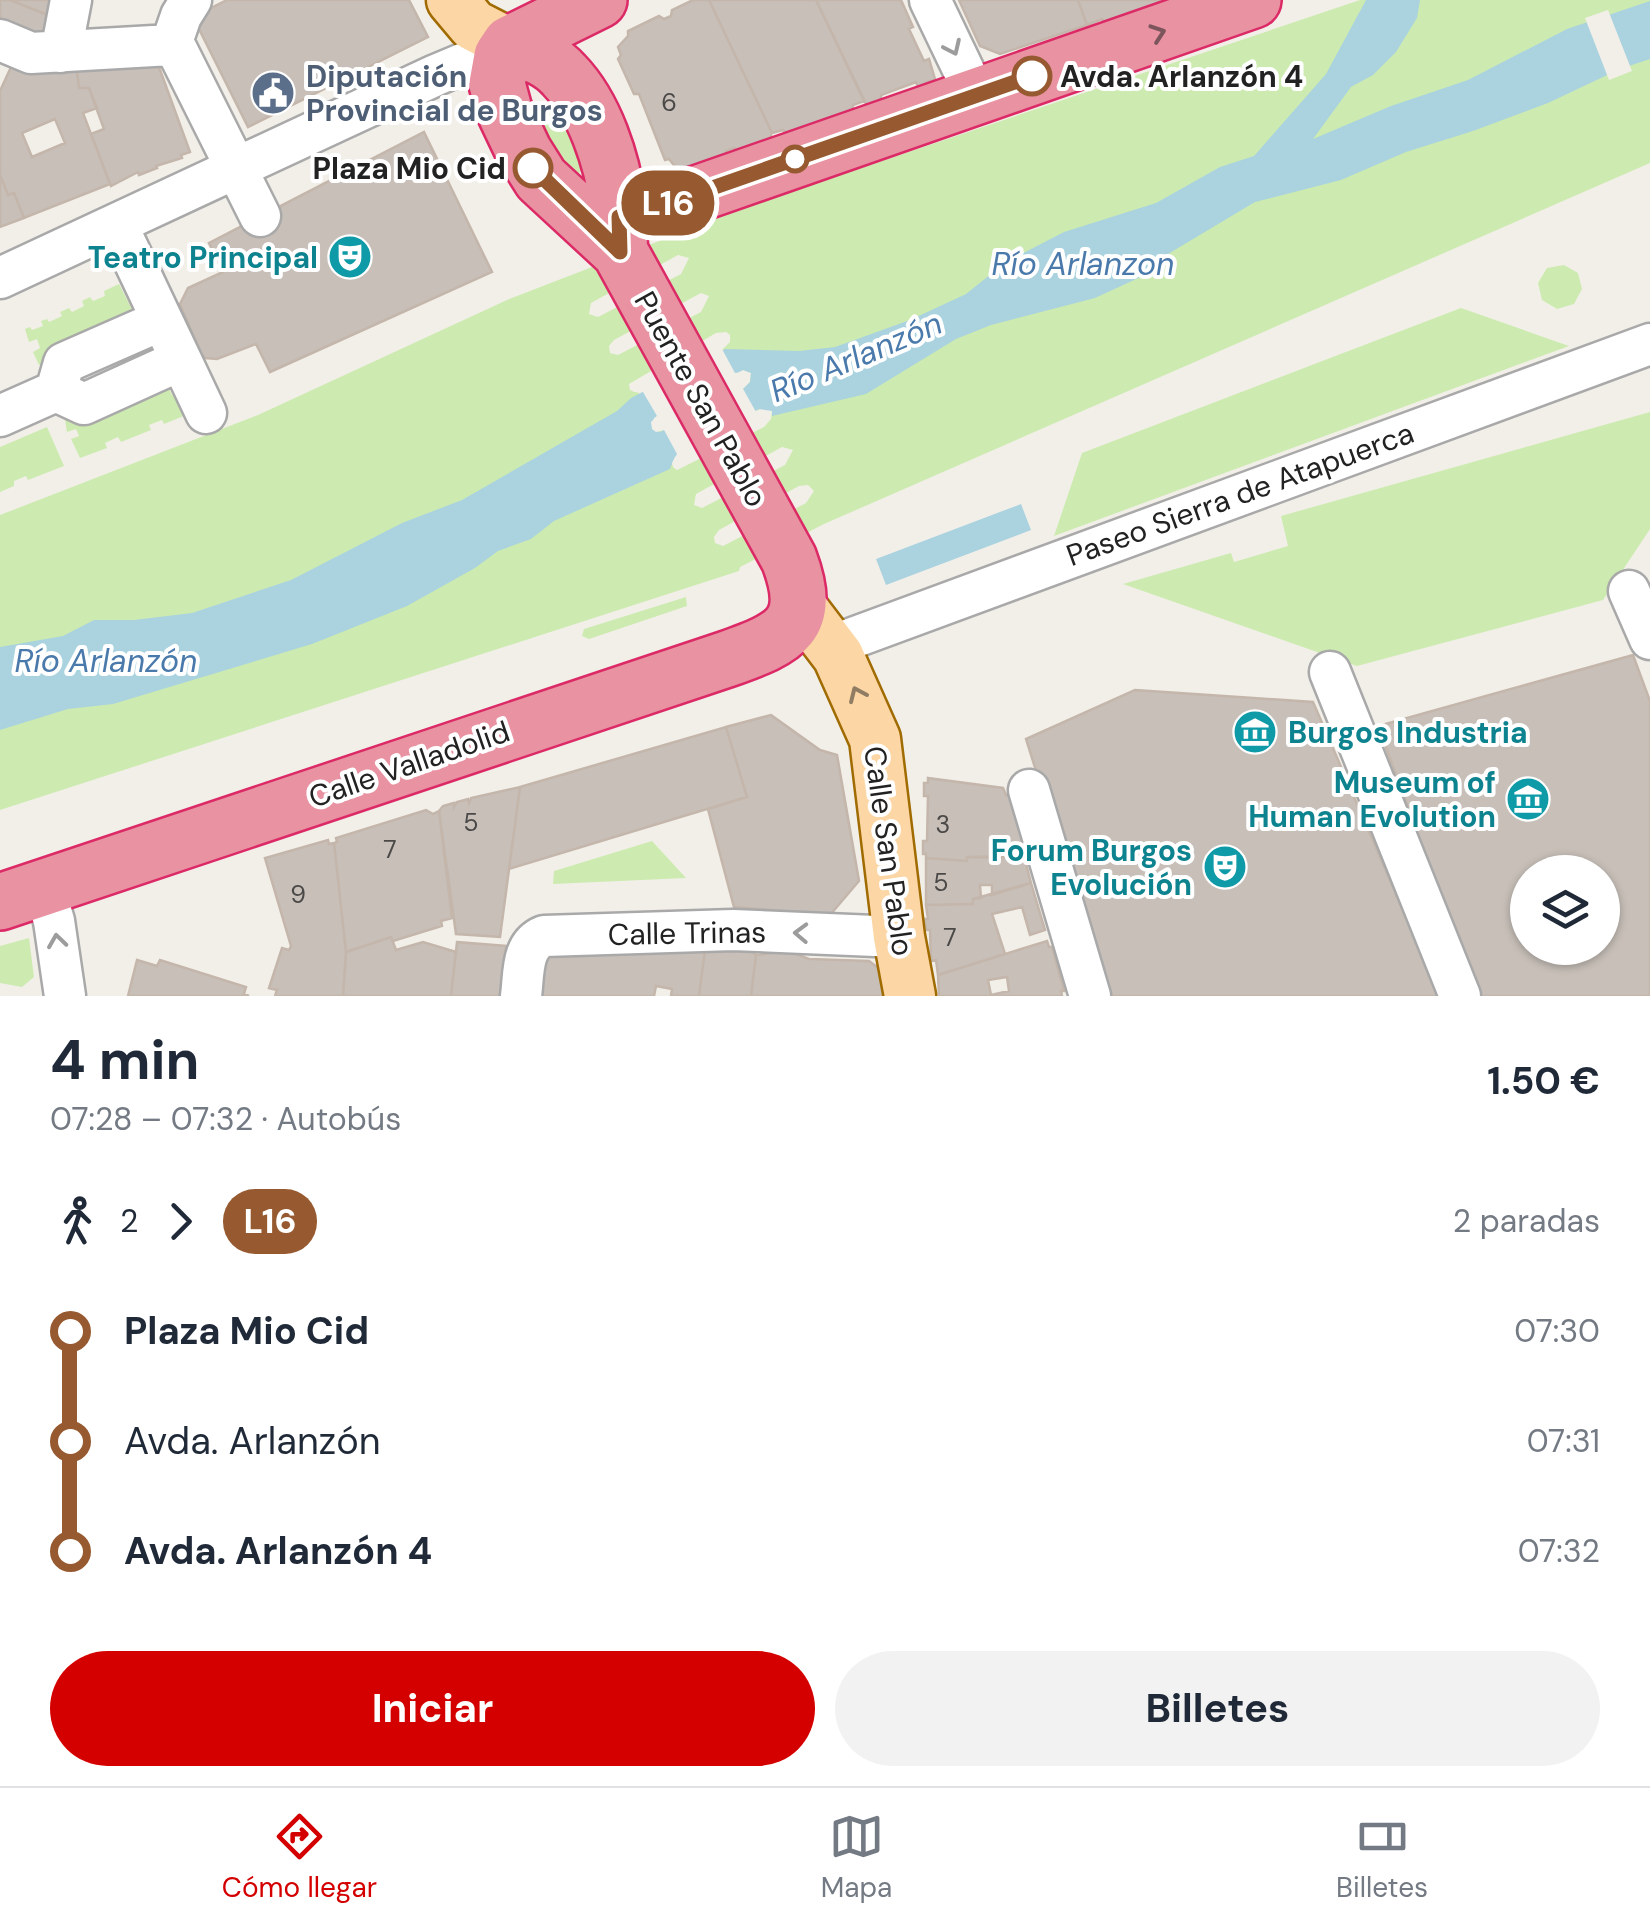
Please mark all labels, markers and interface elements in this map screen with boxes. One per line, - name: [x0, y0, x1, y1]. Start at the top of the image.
- one-way arrow: [1148, 24, 1165, 45]
- one-way arrow: [940, 38, 960, 56]
- place label: Diputación Provincial de Burgos: [306, 57, 603, 130]
- marker: Avda. Arlanzón 4: [1013, 57, 1051, 95]
- place label: Avda. Arlanzón 4: [1060, 57, 1303, 96]
- public building icon: Diputación Provincial de Burgos: [250, 70, 296, 116]
- house number: 6: [661, 86, 677, 119]
- unlabelled marker: [782, 146, 808, 172]
- place label: Plaza Mio Cid: [313, 149, 506, 188]
- marker: Plaza Mio Cid: [514, 149, 552, 187]
- line badge: L16: [610, 170, 726, 236]
- text: L16: [641, 180, 695, 226]
- theatre icon: Teatro Principal: [327, 234, 373, 280]
- place label: Teatro Principal: [88, 238, 318, 277]
- water label: Río Arlanzon: [992, 243, 1174, 285]
- street label: Puente San Pablo: [626, 284, 776, 514]
- water label: Río Arlanzón: [764, 302, 948, 412]
- street label: Paseo Sierra de Atapuerca: [1061, 413, 1419, 575]
- water label: Río Arlanzón: [15, 640, 197, 682]
- one-way arrow: [849, 686, 869, 704]
- museum icon: Burgos Industria: [1232, 709, 1278, 755]
- street label: Calle Valladolid: [303, 711, 515, 817]
- place label: Burgos Industria: [1288, 713, 1528, 752]
- street label: Calle San Pablo: [855, 744, 923, 958]
- place label: Museum of Human Evolution: [1248, 763, 1496, 836]
- museum icon: Museum of Human Evolution: [1505, 776, 1551, 822]
- house number: 5: [463, 806, 479, 839]
- house number: 3: [936, 808, 950, 841]
- place label: Forum Burgos Evolución: [991, 831, 1192, 904]
- house number: 7: [383, 833, 397, 866]
- theatre icon: Forum Burgos Evolución: [1202, 844, 1248, 890]
- map controls: [1510, 855, 1620, 965]
- button: layers: [1510, 855, 1620, 965]
- house number: 5: [933, 866, 949, 899]
- house number: 9: [290, 878, 306, 911]
- street label: Calle Trinas: [608, 912, 766, 954]
- house number: 7: [943, 921, 957, 954]
- one-way arrow: [793, 923, 809, 944]
- one-way arrow: [48, 933, 69, 949]
- text: 4 min: [50, 1024, 199, 1096]
- text: 1.50 €: [1487, 1056, 1600, 1106]
- text: 07:28 – 07:32 · Autobús: [50, 1098, 401, 1140]
- icon: walk: [50, 1194, 105, 1249]
- icon: forward: [153, 1194, 208, 1249]
- text: L16: [243, 1198, 297, 1244]
- text: 2: [120, 1200, 138, 1242]
- text: 2 paradas: [1453, 1200, 1600, 1242]
- text: Plaza Mio Cid: [124, 1306, 369, 1356]
- text: 07:30: [1514, 1310, 1600, 1352]
- text: Avda. Arlanzón: [124, 1416, 381, 1466]
- text: 07:31: [1527, 1420, 1600, 1462]
- text: Avda. Arlanzón 4: [124, 1526, 432, 1576]
- text: 07:32: [1518, 1530, 1600, 1572]
- button: Iniciar: [50, 1651, 815, 1766]
- button: Billetes: [835, 1651, 1600, 1766]
- tab: Cómo llegar: [222, 1809, 377, 1906]
- tab: Mapa: [821, 1809, 892, 1906]
- tab: Billetes: [1336, 1809, 1428, 1906]

